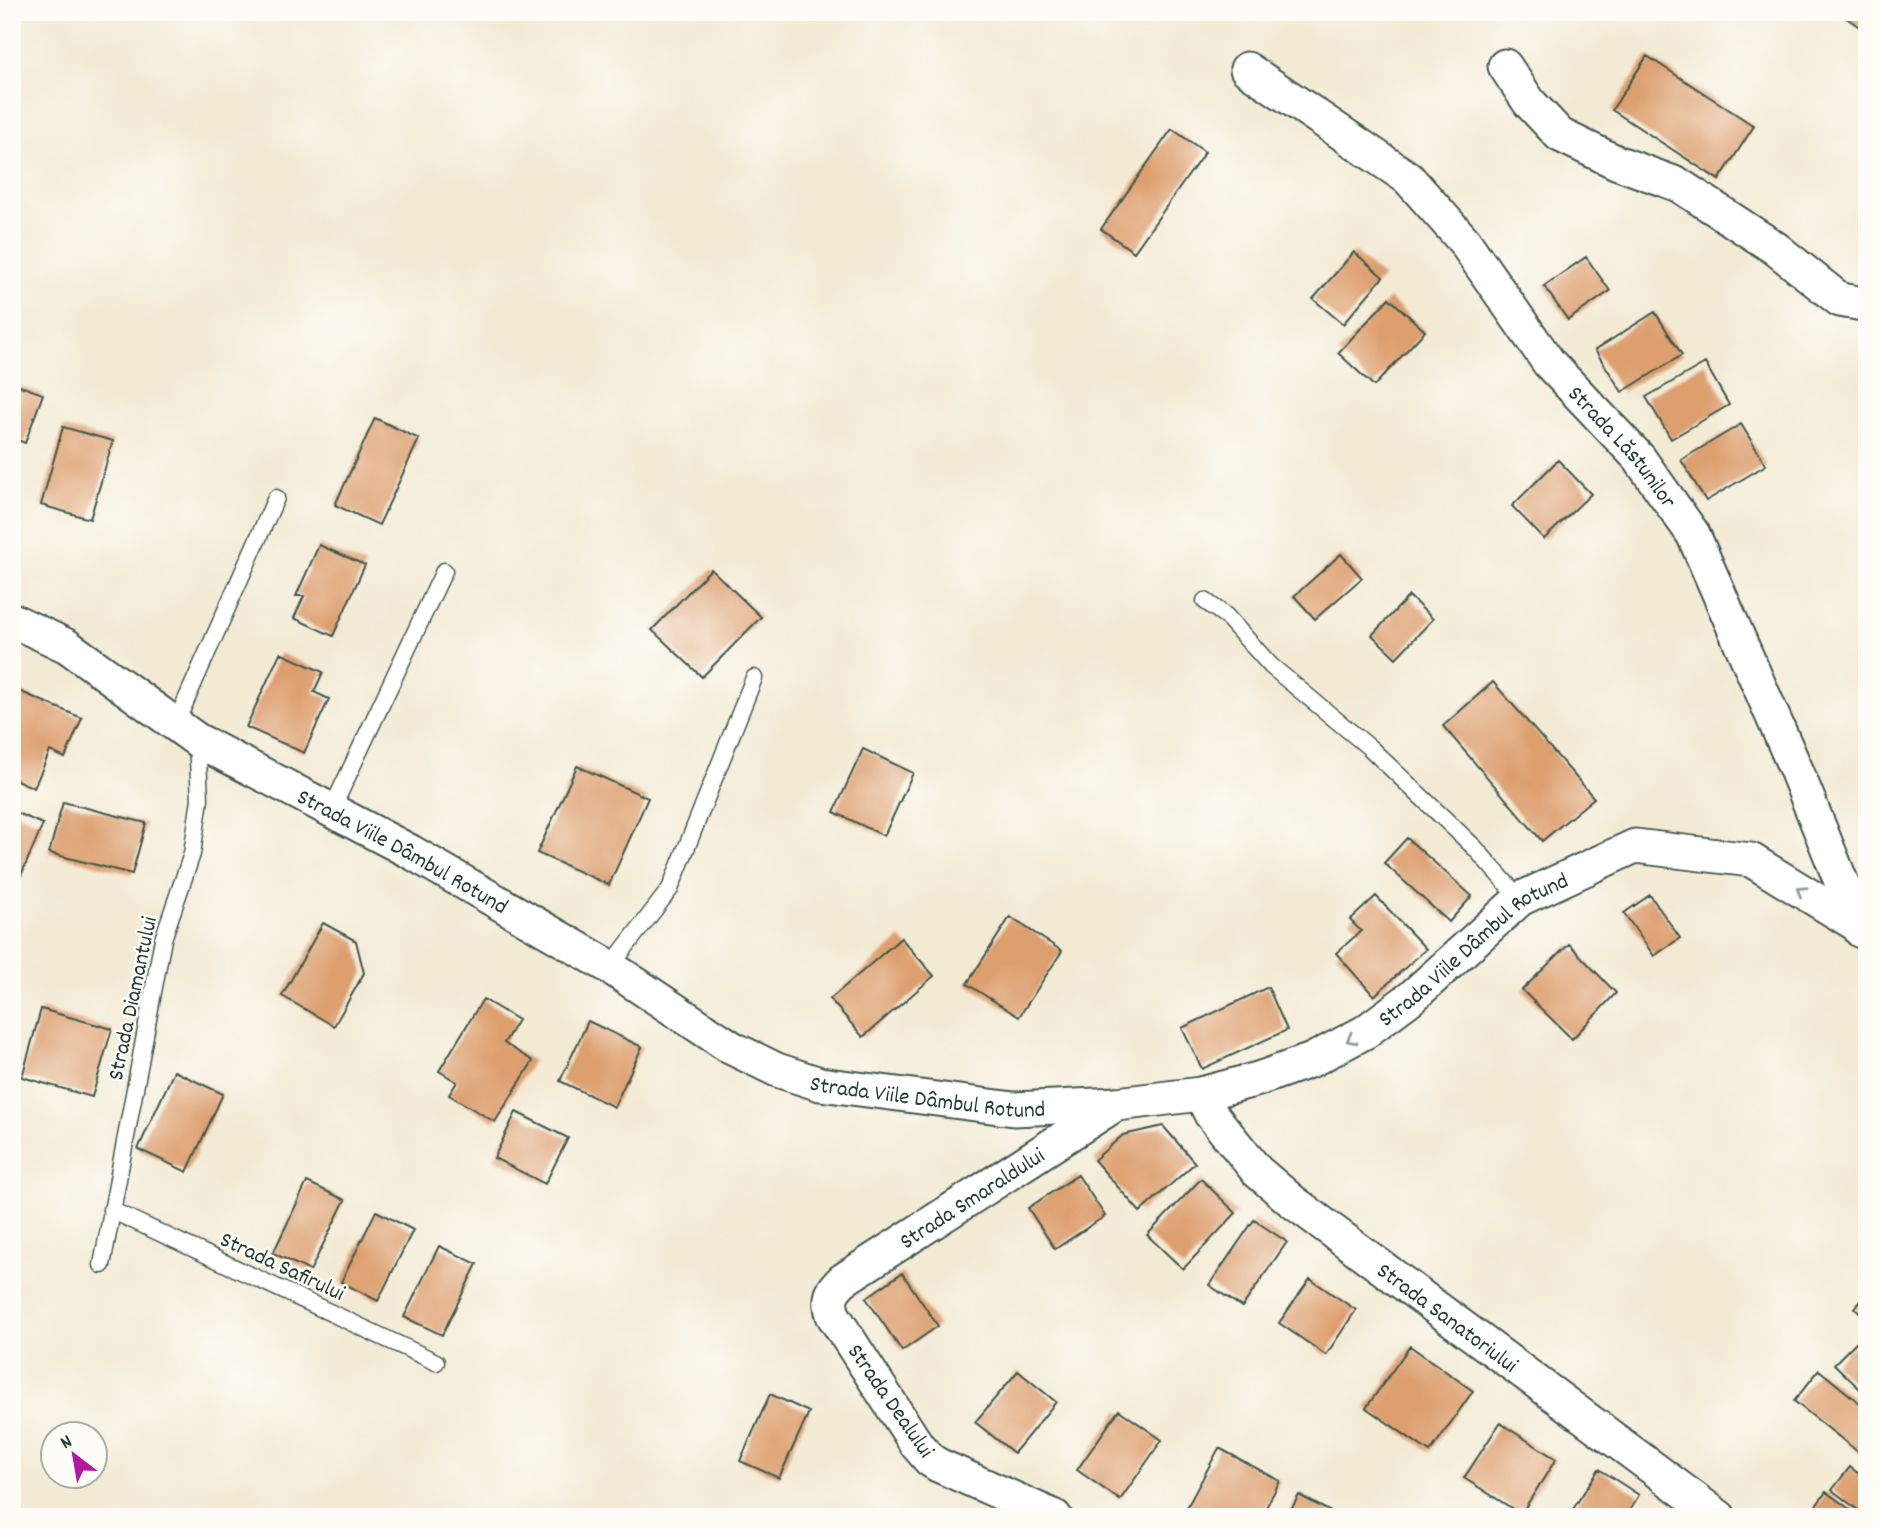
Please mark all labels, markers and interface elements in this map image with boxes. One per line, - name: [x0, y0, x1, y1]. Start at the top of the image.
- street label: Strada Lăstunilor: [1559, 380, 1683, 517]
- street label: Strada Viile Dâmbul Rotund: [290, 782, 513, 925]
- street label: Strada Viile Dâmbul Rotund: [1372, 866, 1575, 1037]
- one-way arrow: [1795, 886, 1808, 899]
- street label: Strada Diamantului: [101, 914, 168, 1084]
- one-way arrow: [1346, 1031, 1359, 1044]
- street label: Strada Viile Dâmbul Rotund: [805, 1069, 1046, 1129]
- street label: Strada Smaraldului: [894, 1141, 1052, 1259]
- street label: Strada Safirului: [214, 1225, 349, 1312]
- street label: Strada Sanatoriului: [1369, 1256, 1524, 1383]
- street label: Strada Dealului: [838, 1338, 941, 1466]
- north arrow: [38, 1420, 108, 1490]
- text: N: [56, 1429, 78, 1457]

